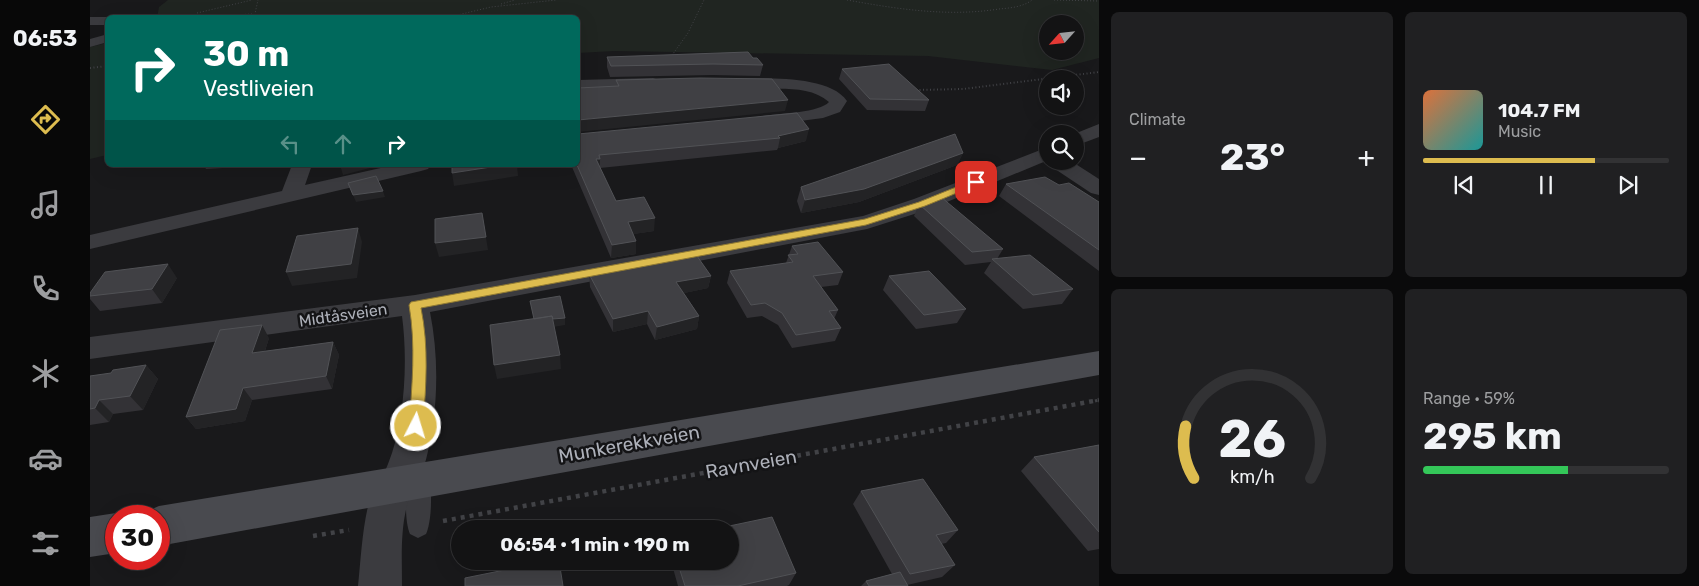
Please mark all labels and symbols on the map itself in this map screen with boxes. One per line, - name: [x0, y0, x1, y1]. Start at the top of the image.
- north arrow: [1039, 15, 1084, 60]
- pin: [955, 161, 997, 203]
- street label: Midtåsveien: [298, 299, 388, 331]
- position arrow: [389, 399, 441, 451]
- street label: Munkerekkveien: [557, 420, 701, 468]
- street label: Ravnveien: [704, 445, 798, 483]
- speed limit sign: 30: [105, 505, 170, 570]

